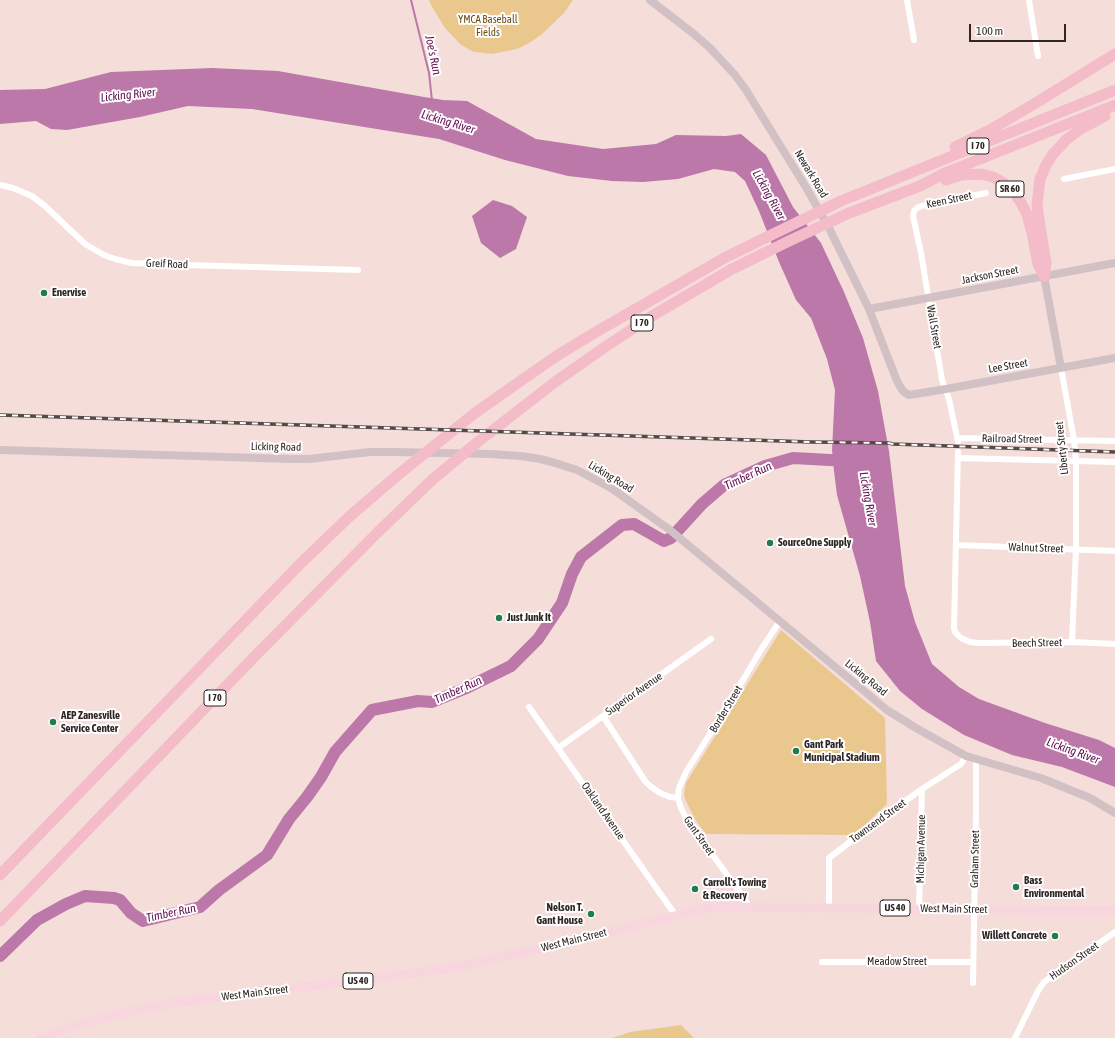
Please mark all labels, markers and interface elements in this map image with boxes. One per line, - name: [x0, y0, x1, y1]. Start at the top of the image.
- park label: YMCA Baseball Fields: [458, 13, 518, 39]
- scale bar: [971, 16, 1068, 42]
- text: 100 m: [976, 24, 1003, 38]
- water label: Joe's Run: [422, 34, 444, 76]
- water label: Licking River: [100, 85, 156, 105]
- water label: Licking River: [419, 107, 477, 137]
- road number: I 70: [967, 138, 989, 154]
- street label: Newark Road: [792, 148, 830, 200]
- water label: Licking River: [749, 167, 789, 223]
- road number: SR 60: [996, 181, 1024, 197]
- street label: Keen Street: [925, 189, 973, 211]
- street label: Greif Road: [146, 257, 188, 271]
- street label: Jackson Street: [960, 263, 1020, 287]
- place label: Enervise: [52, 286, 86, 300]
- marker: Enervise: [39, 288, 49, 298]
- street label: Wall Street: [924, 304, 944, 350]
- road number: I 70: [631, 315, 653, 331]
- street label: Lee Street: [987, 356, 1029, 376]
- street label: Liberty Street: [1053, 421, 1071, 475]
- street label: Railroad Street: [982, 432, 1042, 446]
- street label: Licking Road: [251, 440, 301, 454]
- street label: Licking Road: [586, 458, 636, 496]
- water label: Timber Run: [722, 459, 774, 493]
- water label: Licking River: [856, 471, 880, 527]
- place label: SourceOne Supply: [778, 536, 851, 550]
- marker: SourceOne Supply: [765, 538, 775, 548]
- street label: Walnut Street: [1008, 540, 1064, 556]
- place label: Just Junk It: [507, 611, 551, 625]
- marker: Just Junk It: [494, 613, 504, 623]
- street label: Beech Street: [1012, 636, 1062, 650]
- street label: Licking Road: [842, 657, 890, 699]
- street label: Superior Avenue: [603, 670, 665, 718]
- water label: Timber Run: [432, 673, 484, 707]
- street label: Border Street: [707, 683, 745, 735]
- road number: I 70: [204, 690, 226, 706]
- place label: AEP Zanesville Service Center: [61, 709, 120, 735]
- marker: AEP Zanesville Service Center: [48, 717, 58, 727]
- water label: Licking River: [1045, 735, 1101, 767]
- place label: Gant Park Municipal Stadium: [804, 738, 880, 764]
- marker: Gant Park Municipal Stadium: [791, 746, 801, 756]
- street label: Oakland Avenue: [578, 780, 628, 842]
- street label: Townsend Street: [847, 796, 909, 846]
- street label: Gant Street: [681, 814, 717, 858]
- street label: Michigan Avenue: [914, 815, 928, 883]
- street label: Graham Street: [968, 830, 982, 888]
- place label: Bass Environmental: [1024, 874, 1084, 900]
- place label: Carroll's Towing & Recovery: [703, 876, 766, 902]
- marker: Bass Environmental: [1011, 882, 1021, 892]
- marker: Carroll's Towing & Recovery: [690, 884, 700, 894]
- road number: US 40: [880, 900, 910, 916]
- water label: Timber Run: [145, 901, 197, 925]
- place label: Nelson T. Gant House: [536, 901, 583, 927]
- street label: West Main Street: [920, 902, 988, 916]
- marker: Nelson T. Gant House: [586, 909, 596, 919]
- street label: West Main Street: [540, 925, 608, 955]
- place label: Willett Concrete: [982, 929, 1047, 943]
- marker: Willett Concrete: [1050, 931, 1060, 941]
- street label: Hudson Street: [1047, 939, 1101, 983]
- street label: Meadow Street: [867, 955, 927, 969]
- road number: US 40: [343, 973, 373, 989]
- street label: West Main Street: [221, 982, 289, 1004]

